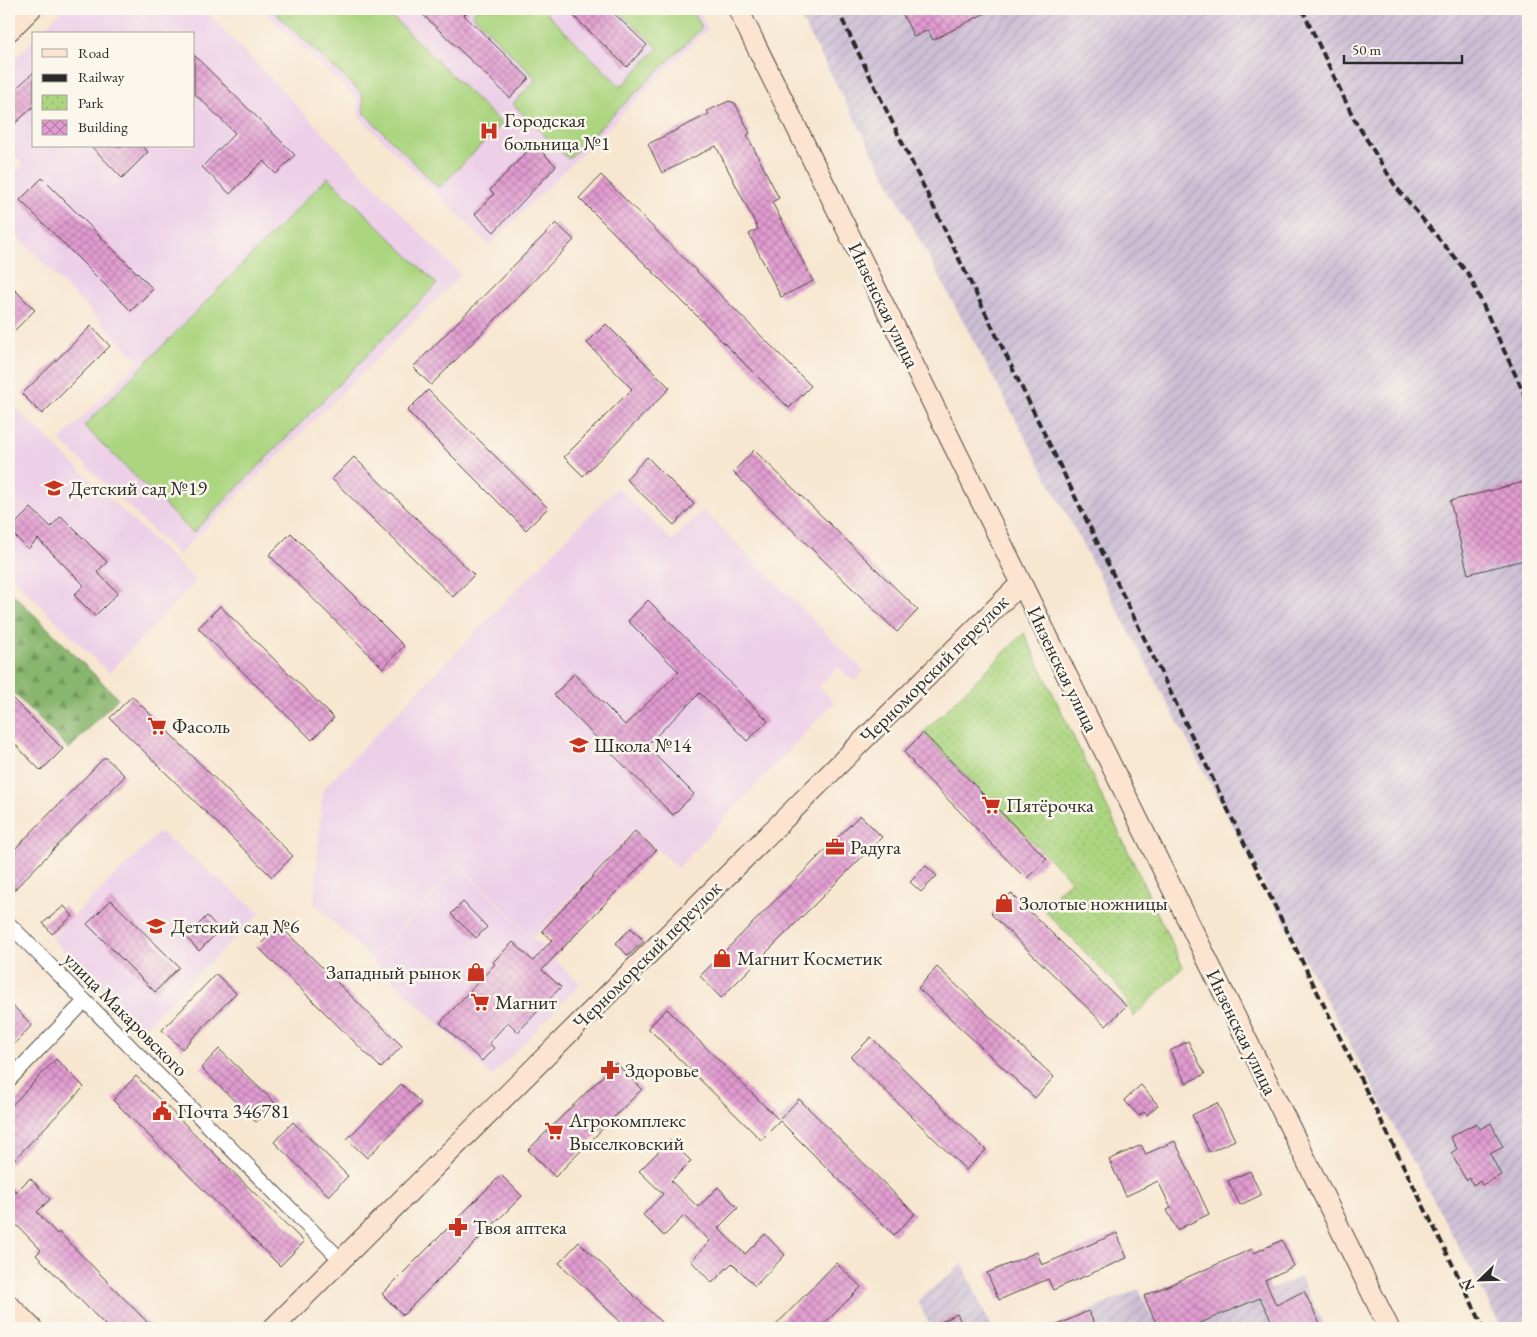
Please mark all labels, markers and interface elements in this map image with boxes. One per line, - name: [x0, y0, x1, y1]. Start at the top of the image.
- legend: [32, 32, 195, 148]
- scale bar: [1344, 32, 1462, 64]
- text: 50 m: [1352, 40, 1381, 59]
- text: Road: [78, 43, 110, 62]
- text: Railway: [78, 67, 125, 86]
- text: Park: [78, 93, 105, 112]
- place label: Городская больница №1: [504, 107, 610, 156]
- text: Building: [78, 117, 128, 136]
- hospital icon: Городская больница №1: [478, 120, 500, 142]
- street label: Инзенская улица: [842, 238, 926, 372]
- place label: Детский сад №19: [69, 475, 207, 501]
- school or university icon: Детский сад №19: [43, 477, 65, 499]
- street label: Черноморский переулок: [854, 589, 1014, 749]
- street label: Инзенская улица: [1021, 602, 1105, 736]
- place label: Фасоль: [172, 713, 230, 739]
- supermarket icon: Фасоль: [146, 715, 168, 737]
- place label: Школа №14: [594, 732, 692, 758]
- school or university icon: Школа №14: [568, 734, 590, 756]
- place label: Пятёрочка: [1006, 792, 1094, 818]
- supermarket icon: Пятёрочка: [980, 794, 1002, 816]
- place label: Радуга: [850, 834, 901, 860]
- office icon: Радуга: [824, 836, 846, 858]
- street label: Черноморский переулок: [567, 875, 727, 1035]
- place label: Золотые ножницы: [1019, 890, 1168, 916]
- shop icon: Золотые ножницы: [993, 892, 1015, 914]
- place label: Детский сад №6: [171, 913, 300, 939]
- school or university icon: Детский сад №6: [145, 915, 167, 937]
- place label: Магнит Косметик: [737, 945, 883, 971]
- street label: улица Макаровского: [58, 946, 194, 1082]
- shop icon: Магнит Косметик: [711, 947, 733, 969]
- place label: Западный рынок: [326, 959, 461, 985]
- shop icon: Западный рынок: [465, 961, 487, 983]
- street label: Инзенская улица: [1200, 965, 1284, 1099]
- place label: Магнит: [495, 989, 557, 1015]
- supermarket icon: Магнит: [469, 991, 491, 1013]
- place label: Здоровье: [625, 1057, 699, 1083]
- pharmacy icon: Здоровье: [599, 1059, 621, 1081]
- place label: Почта 346781: [177, 1098, 290, 1124]
- public building icon: Почта 346781: [151, 1100, 173, 1122]
- place label: Агрокомплекс Выселковский: [568, 1107, 686, 1156]
- supermarket icon: Агрокомплекс Выселковский: [543, 1120, 565, 1142]
- place label: Твоя аптека: [473, 1214, 567, 1240]
- pharmacy icon: Твоя аптека: [447, 1216, 469, 1238]
- north arrow: [1454, 1254, 1504, 1304]
- text: N: [1457, 1276, 1479, 1294]

